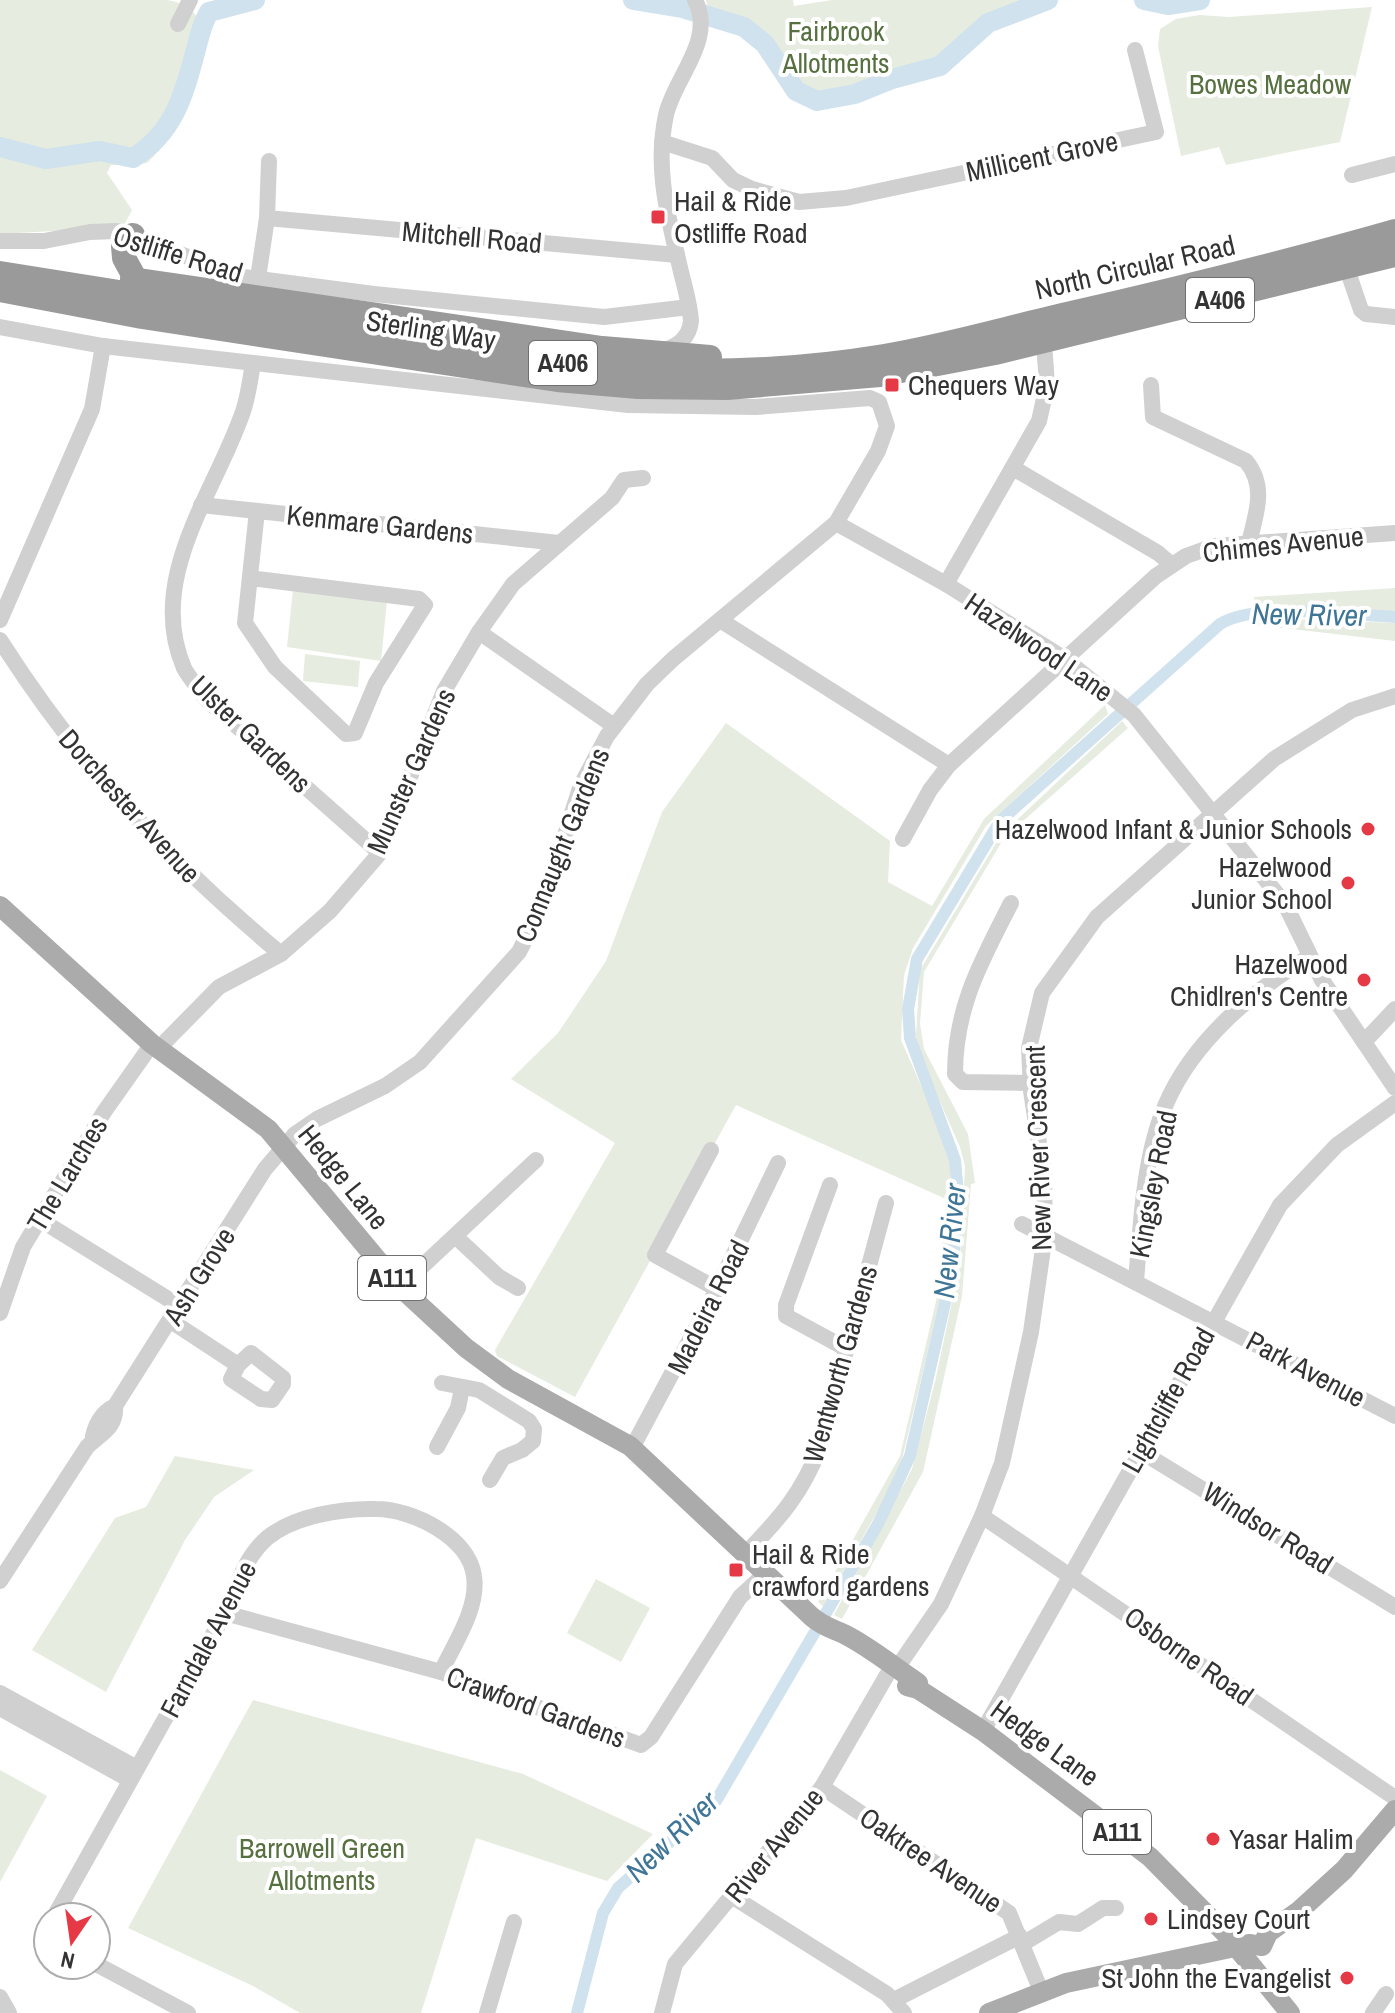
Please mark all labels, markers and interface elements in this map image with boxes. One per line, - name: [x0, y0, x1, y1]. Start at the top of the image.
- park label: Fairbrook Allotments: [781, 12, 890, 82]
- park label: Bowes Meadow: [1189, 65, 1351, 103]
- street label: Millicent Grove: [963, 121, 1121, 191]
- place label: Hail & Ride Ostliffe Road: [674, 182, 808, 252]
- marker: Hail & Ride Ostliffe Road: [649, 208, 667, 226]
- street label: Mitchell Road: [400, 212, 544, 262]
- street label: Ostliffe Road: [109, 216, 247, 292]
- street label: North Circular Road: [1031, 226, 1239, 308]
- road number: A406: [1186, 278, 1254, 322]
- street label: Sterling Way: [364, 301, 499, 359]
- road number: A406: [529, 341, 597, 385]
- place label: Chequers Way: [908, 366, 1060, 404]
- marker: Chequers Way: [883, 376, 901, 394]
- street label: Kenmare Gardens: [285, 495, 475, 553]
- street label: Chimes Avenue: [1201, 517, 1365, 571]
- street label: Hazelwood Lane: [957, 583, 1121, 711]
- water label: New River: [1251, 593, 1368, 635]
- street label: Ulster Gardens: [182, 667, 320, 801]
- street label: Munster Gardens: [358, 682, 464, 860]
- street label: Dorchester Avenue: [51, 721, 209, 891]
- street label: Connaught Gardens: [506, 742, 618, 948]
- place label: Hazelwood Infant & Junior Schools: [995, 810, 1352, 848]
- marker: Hazelwood Infant & Junior Schools: [1359, 820, 1377, 838]
- place label: Hazelwood Junior School: [1192, 848, 1332, 918]
- marker: Hazelwood Junior School: [1339, 874, 1357, 892]
- place label: Hazelwood Chidlren's Centre: [1170, 945, 1348, 1015]
- marker: Hazelwood Chidlren's Centre: [1355, 971, 1373, 989]
- street label: New River Crescent: [1015, 1045, 1061, 1251]
- street label: Kingsley Road: [1120, 1107, 1186, 1261]
- street label: The Larches: [18, 1110, 116, 1238]
- street label: Hedge Lane: [290, 1116, 398, 1238]
- water label: New River: [923, 1181, 975, 1300]
- street label: Ash Grove: [154, 1220, 244, 1333]
- street label: Madeira Road: [658, 1234, 758, 1380]
- road number: A111: [358, 1256, 426, 1300]
- street label: Wentworth Gardens: [794, 1261, 886, 1467]
- street label: Lightcliffe Road: [1112, 1321, 1224, 1479]
- street label: Park Avenue: [1240, 1322, 1372, 1416]
- street label: Windsor Road: [1196, 1473, 1340, 1583]
- place label: Hail & Ride crawford gardens: [752, 1535, 929, 1605]
- street label: Farndale Avenue: [151, 1554, 265, 1724]
- marker: Hail & Ride crawford gardens: [727, 1561, 745, 1579]
- street label: Osborne Road: [1117, 1598, 1261, 1714]
- street label: Crawford Gardens: [441, 1657, 631, 1757]
- street label: Hedge Lane: [983, 1691, 1107, 1795]
- street label: River Avenue: [716, 1780, 832, 1910]
- water label: New River: [616, 1781, 727, 1891]
- street label: Oaktree Avenue: [852, 1798, 1010, 1922]
- road number: A111: [1083, 1810, 1151, 1854]
- place label: Yasar Halim: [1229, 1820, 1354, 1858]
- park label: Barrowell Green Allotments: [239, 1829, 405, 1899]
- marker: Yasar Halim: [1204, 1830, 1222, 1848]
- place label: Lindsey Court: [1167, 1900, 1310, 1938]
- north arrow: [32, 1901, 112, 1981]
- marker: Lindsey Court: [1142, 1910, 1160, 1928]
- text: N: [58, 1944, 77, 1977]
- place label: St John the Evangelist: [1101, 1959, 1331, 1997]
- marker: St John the Evangelist: [1338, 1969, 1356, 1987]

